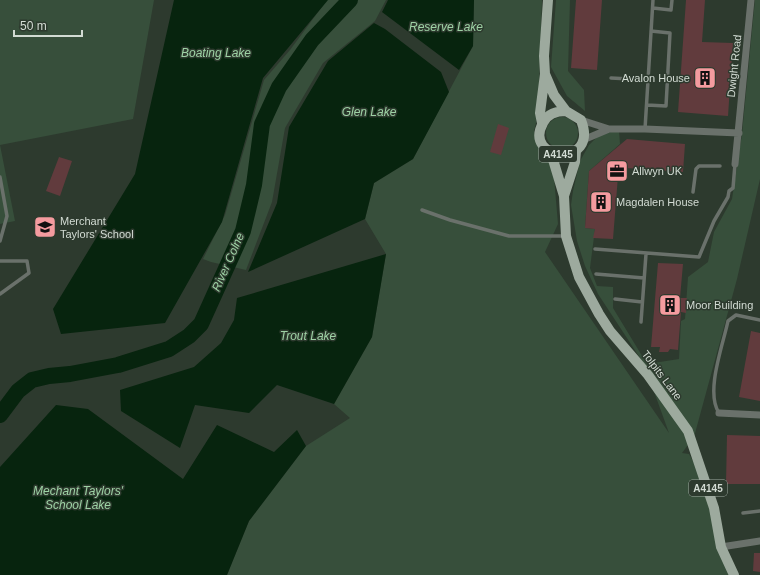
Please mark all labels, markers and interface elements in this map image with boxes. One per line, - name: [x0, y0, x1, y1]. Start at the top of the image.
- scale bar: [14, 12, 82, 38]
- text: 50 m: [20, 19, 47, 33]
- water label: Reserve Lake: [409, 20, 483, 34]
- street label: Dwight Road: [725, 34, 743, 98]
- water label: Boating Lake: [181, 46, 251, 60]
- building icon: Avalon House: [692, 65, 718, 91]
- place label: Avalon House: [622, 72, 690, 84]
- water label: Glen Lake: [342, 105, 397, 119]
- road number: A4145: [539, 146, 577, 162]
- office icon: Allwyn UK: [604, 158, 630, 184]
- place label: Allwyn UK: [632, 165, 683, 177]
- building icon: Magdalen House: [588, 189, 614, 215]
- place label: Magdalen House: [616, 196, 699, 208]
- school or university icon: Merchant Taylors' School: [32, 214, 58, 240]
- place label: Merchant Taylors' School: [60, 215, 134, 240]
- water label: River Colne: [209, 230, 247, 293]
- building icon: Moor Building: [657, 292, 683, 318]
- place label: Moor Building: [686, 299, 753, 311]
- water label: Trout Lake: [280, 329, 337, 343]
- street label: Tolpits Lane: [640, 348, 684, 402]
- road number: A4145: [689, 480, 727, 496]
- water label: Mechant Taylors' School Lake: [33, 484, 124, 512]

